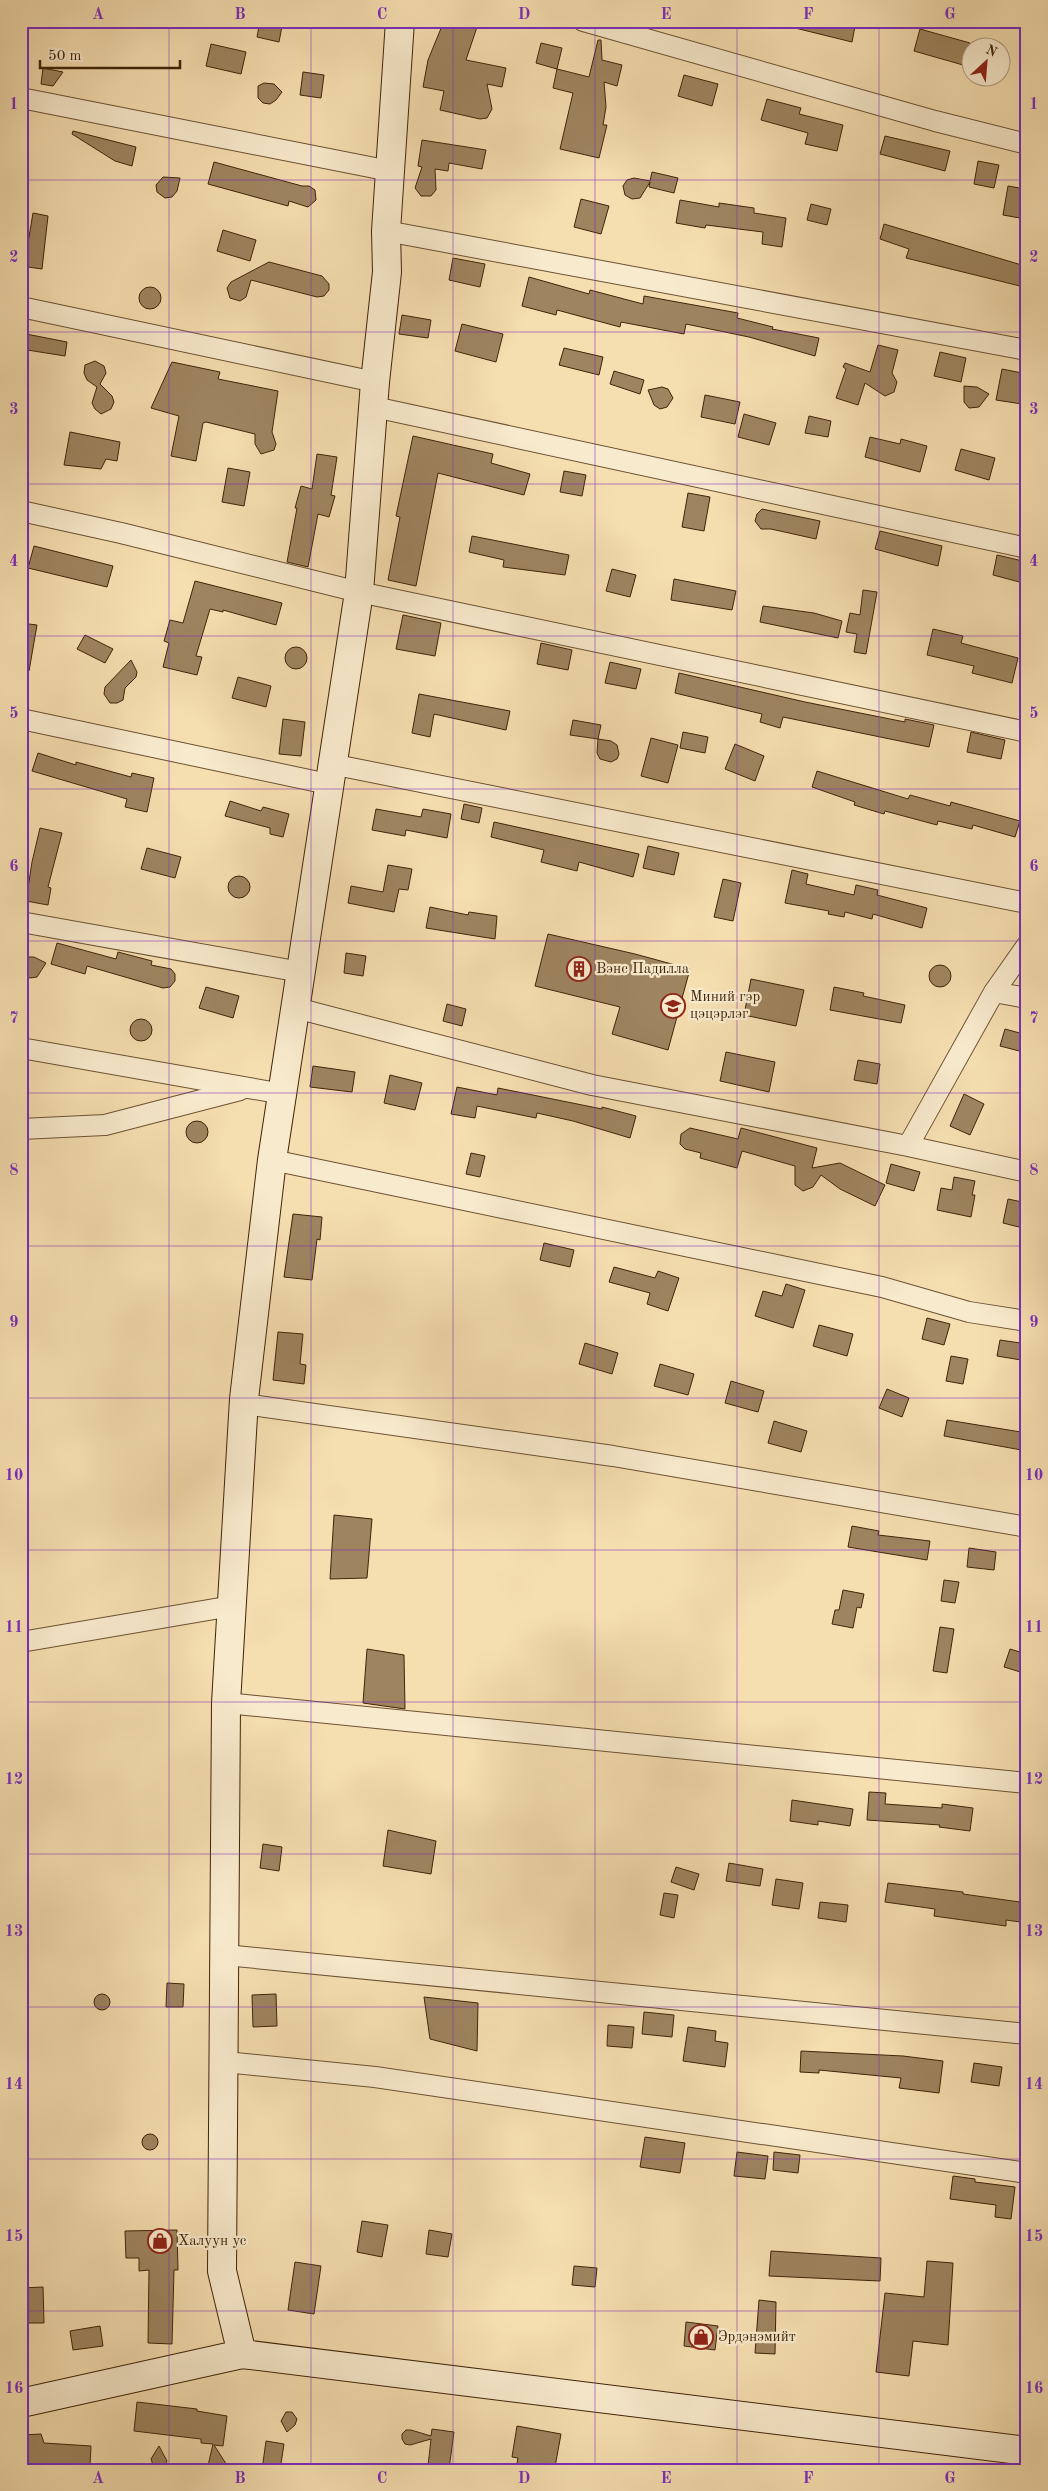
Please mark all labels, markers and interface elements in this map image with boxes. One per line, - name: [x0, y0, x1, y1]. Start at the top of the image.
- text: A: [92, 7, 104, 23]
- text: B: [234, 7, 246, 23]
- text: C: [377, 7, 387, 23]
- text: D: [518, 7, 530, 23]
- text: E: [660, 7, 672, 23]
- text: F: [803, 7, 814, 23]
- text: G: [944, 7, 956, 23]
- scale bar: [40, 38, 180, 70]
- north arrow: [960, 38, 1010, 88]
- text: N: [983, 43, 999, 60]
- text: 50 m: [48, 49, 82, 64]
- text: 1: [9, 97, 19, 113]
- text: 1: [1029, 97, 1039, 113]
- text: 2: [9, 250, 19, 266]
- text: 2: [1029, 250, 1039, 266]
- text: 3: [9, 402, 19, 418]
- text: 3: [1029, 402, 1039, 418]
- text: 4: [9, 554, 19, 570]
- text: 4: [1029, 554, 1039, 570]
- text: 5: [9, 706, 19, 722]
- text: 5: [1029, 706, 1039, 722]
- text: 6: [9, 859, 19, 875]
- text: 6: [1029, 859, 1039, 875]
- building icon: Вэнс Падилла: [566, 956, 592, 982]
- place label: Вэнс Падилла: [596, 962, 690, 977]
- place label: Миний гэр цэцэрлэг: [690, 990, 760, 1022]
- school or university icon: Миний гэр цэцэрлэг: [660, 993, 686, 1019]
- text: 7: [9, 1011, 19, 1027]
- text: 7: [1029, 1011, 1039, 1027]
- text: 8: [9, 1163, 19, 1179]
- text: 8: [1029, 1163, 1039, 1179]
- text: 9: [9, 1315, 19, 1331]
- text: 9: [1029, 1315, 1039, 1331]
- text: 10: [5, 1468, 23, 1484]
- text: 10: [1025, 1468, 1043, 1484]
- text: 11: [5, 1620, 23, 1636]
- text: 11: [1025, 1620, 1043, 1636]
- text: 12: [5, 1772, 23, 1788]
- text: 12: [1025, 1772, 1043, 1788]
- text: 13: [5, 1924, 23, 1940]
- text: 13: [1025, 1924, 1043, 1940]
- text: 14: [5, 2077, 23, 2093]
- text: 14: [1025, 2077, 1043, 2093]
- shop icon: Халуун ус: [147, 2228, 173, 2254]
- text: 15: [5, 2229, 23, 2245]
- text: 15: [1025, 2229, 1043, 2245]
- place label: Халуун ус: [178, 2234, 247, 2249]
- shop icon: Эрдэнэмийт: [688, 2324, 714, 2350]
- place label: Эрдэнэмийт: [718, 2330, 796, 2345]
- text: 16: [5, 2381, 23, 2397]
- text: 16: [1025, 2381, 1043, 2397]
- text: A: [92, 2471, 104, 2487]
- text: B: [234, 2471, 246, 2487]
- text: C: [377, 2471, 387, 2487]
- text: D: [518, 2471, 530, 2487]
- text: E: [660, 2471, 672, 2487]
- text: F: [803, 2471, 814, 2487]
- text: G: [944, 2471, 956, 2487]

